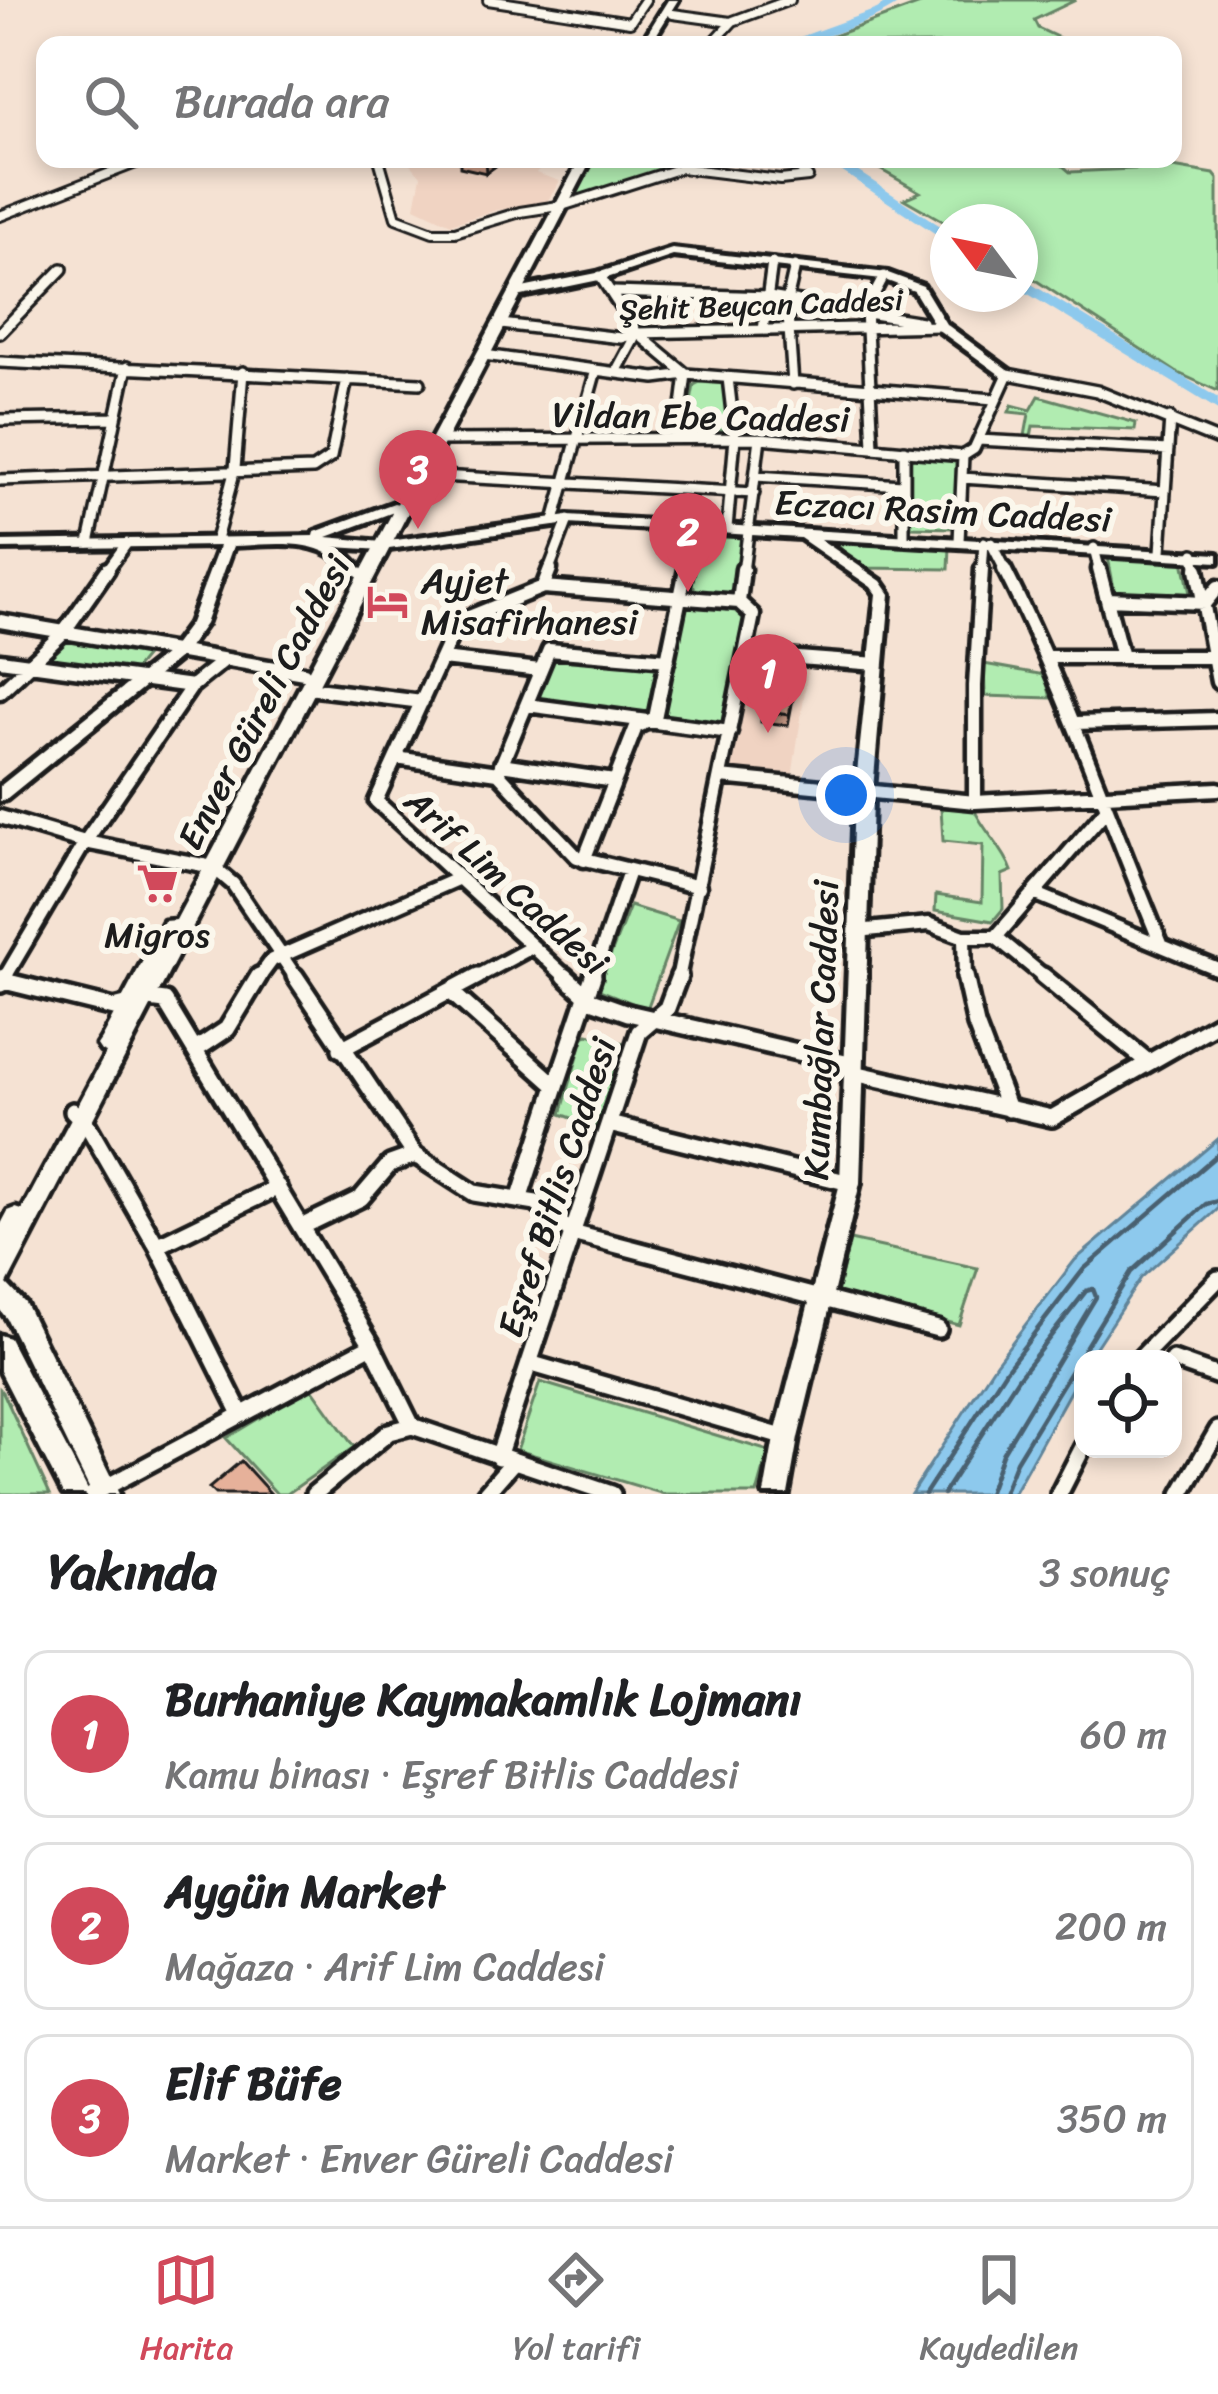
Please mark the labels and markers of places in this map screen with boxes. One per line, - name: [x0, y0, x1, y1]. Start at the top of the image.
- pin: 3: [379, 430, 457, 529]
- pin: 2: [649, 493, 727, 592]
- place label: Ayjet Misafirhanesi: [420, 549, 639, 654]
- hotel icon: Ayjet Misafirhanesi: [364, 578, 410, 624]
- pin: 1: [729, 634, 807, 733]
- supermarket icon: Migros: [134, 861, 180, 907]
- place label: Migros: [104, 903, 210, 967]

